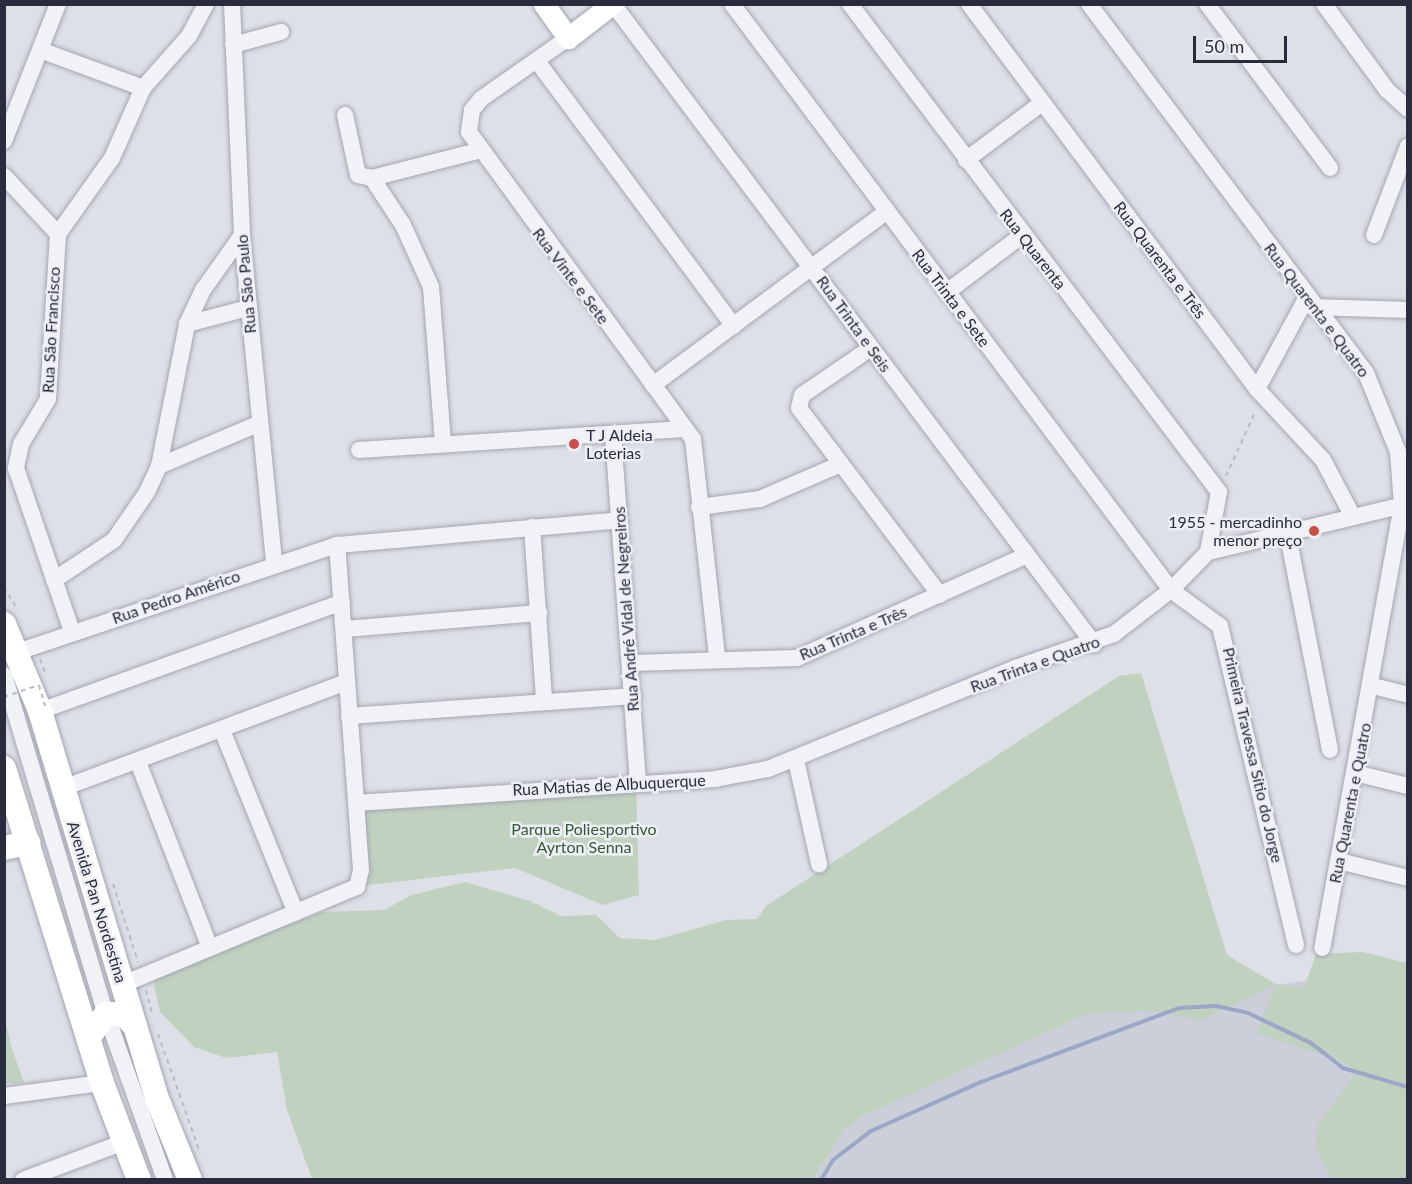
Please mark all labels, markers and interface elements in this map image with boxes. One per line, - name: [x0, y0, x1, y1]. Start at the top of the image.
- scale bar: [1196, 24, 1290, 62]
- text: 50 m: [1204, 35, 1244, 57]
- street label: Rua Quarenta e Três: [1110, 198, 1210, 322]
- street label: Rua Quarenta: [996, 205, 1070, 293]
- street label: Rua Vinte e Sete: [528, 224, 614, 328]
- street label: Rua São Paulo: [232, 234, 260, 334]
- street label: Rua Quarenta e Quatro: [1260, 239, 1374, 381]
- street label: Rua Trinta e Sete: [908, 245, 994, 351]
- street label: Rua São Francisco: [38, 266, 64, 394]
- street label: Rua Trinta e Seis: [812, 272, 896, 376]
- place label: T J Aldeia Loterias: [586, 425, 654, 463]
- marker: T J Aldeia Loterias: [567, 437, 581, 451]
- street label: Rua André Vidal de Negreiros: [609, 505, 643, 713]
- place label: 1955 - mercadinho menor preço: [1168, 512, 1302, 550]
- marker: 1955 - mercadinho menor preço: [1307, 524, 1321, 538]
- street label: Rua Pedro Américo: [109, 566, 243, 628]
- street label: Rua Trinta e Três: [796, 602, 910, 664]
- street label: Rua Trinta e Quatro: [967, 632, 1103, 696]
- street label: Primeira Travessa Sítio do Jorge: [1219, 645, 1287, 865]
- street label: Rua Quarenta e Quatro: [1325, 721, 1375, 885]
- street label: Rua Matias de Albuquerque: [512, 770, 706, 800]
- street label: Avenida Pan Nordestina: [63, 819, 131, 985]
- park label: Parque Poliesportivo Ayrton Senna: [511, 819, 657, 857]

